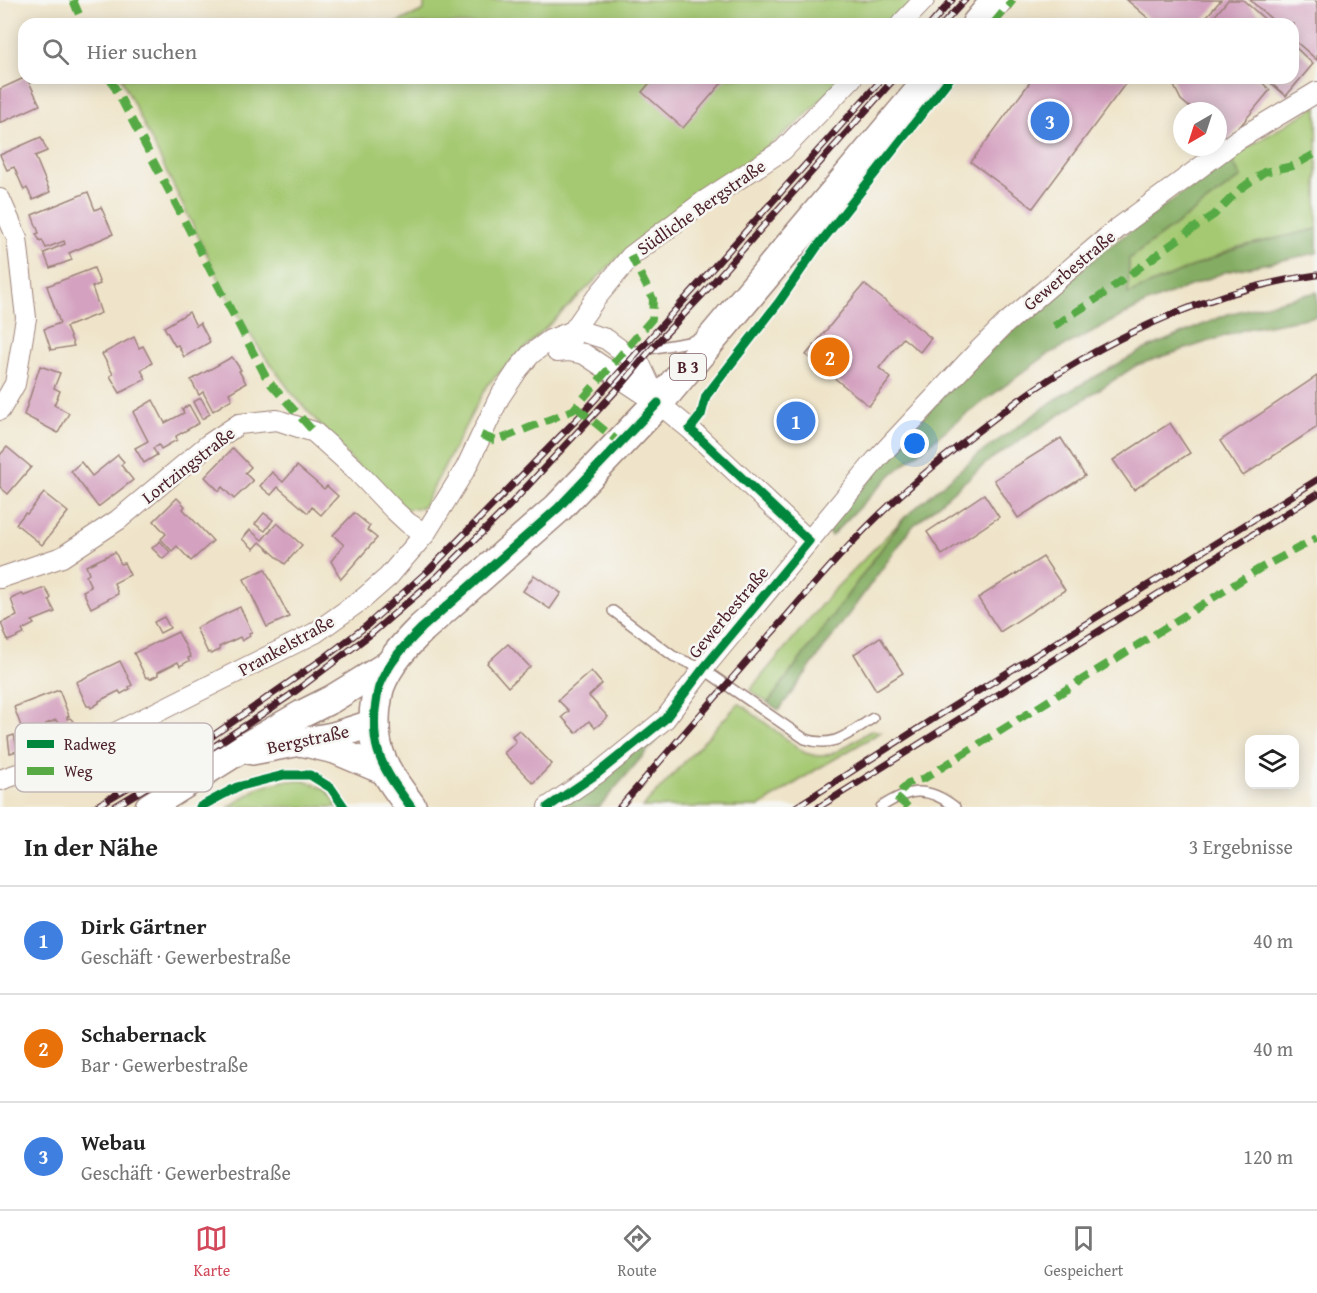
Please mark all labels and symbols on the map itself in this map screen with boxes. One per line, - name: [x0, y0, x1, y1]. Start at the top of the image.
- pin: 3: [1030, 98, 1070, 144]
- north arrow: [1173, 102, 1227, 156]
- street label: Südliche Bergstraße: [631, 152, 771, 262]
- street label: Gewerbestraße: [1017, 223, 1121, 317]
- pin: 2: [810, 334, 850, 380]
- road number: B 3: [670, 354, 706, 380]
- pin: 1: [776, 398, 816, 444]
- street label: Lortzingstraße: [136, 420, 240, 510]
- your location: [900, 429, 929, 458]
- street label: Gewerbestraße: [681, 560, 775, 664]
- street label: Prankelstraße: [233, 607, 339, 683]
- street label: Bergstraße: [264, 717, 352, 761]
- legend: [15, 723, 213, 792]
- text: Radweg: [64, 732, 116, 756]
- text: Weg: [64, 759, 92, 783]

